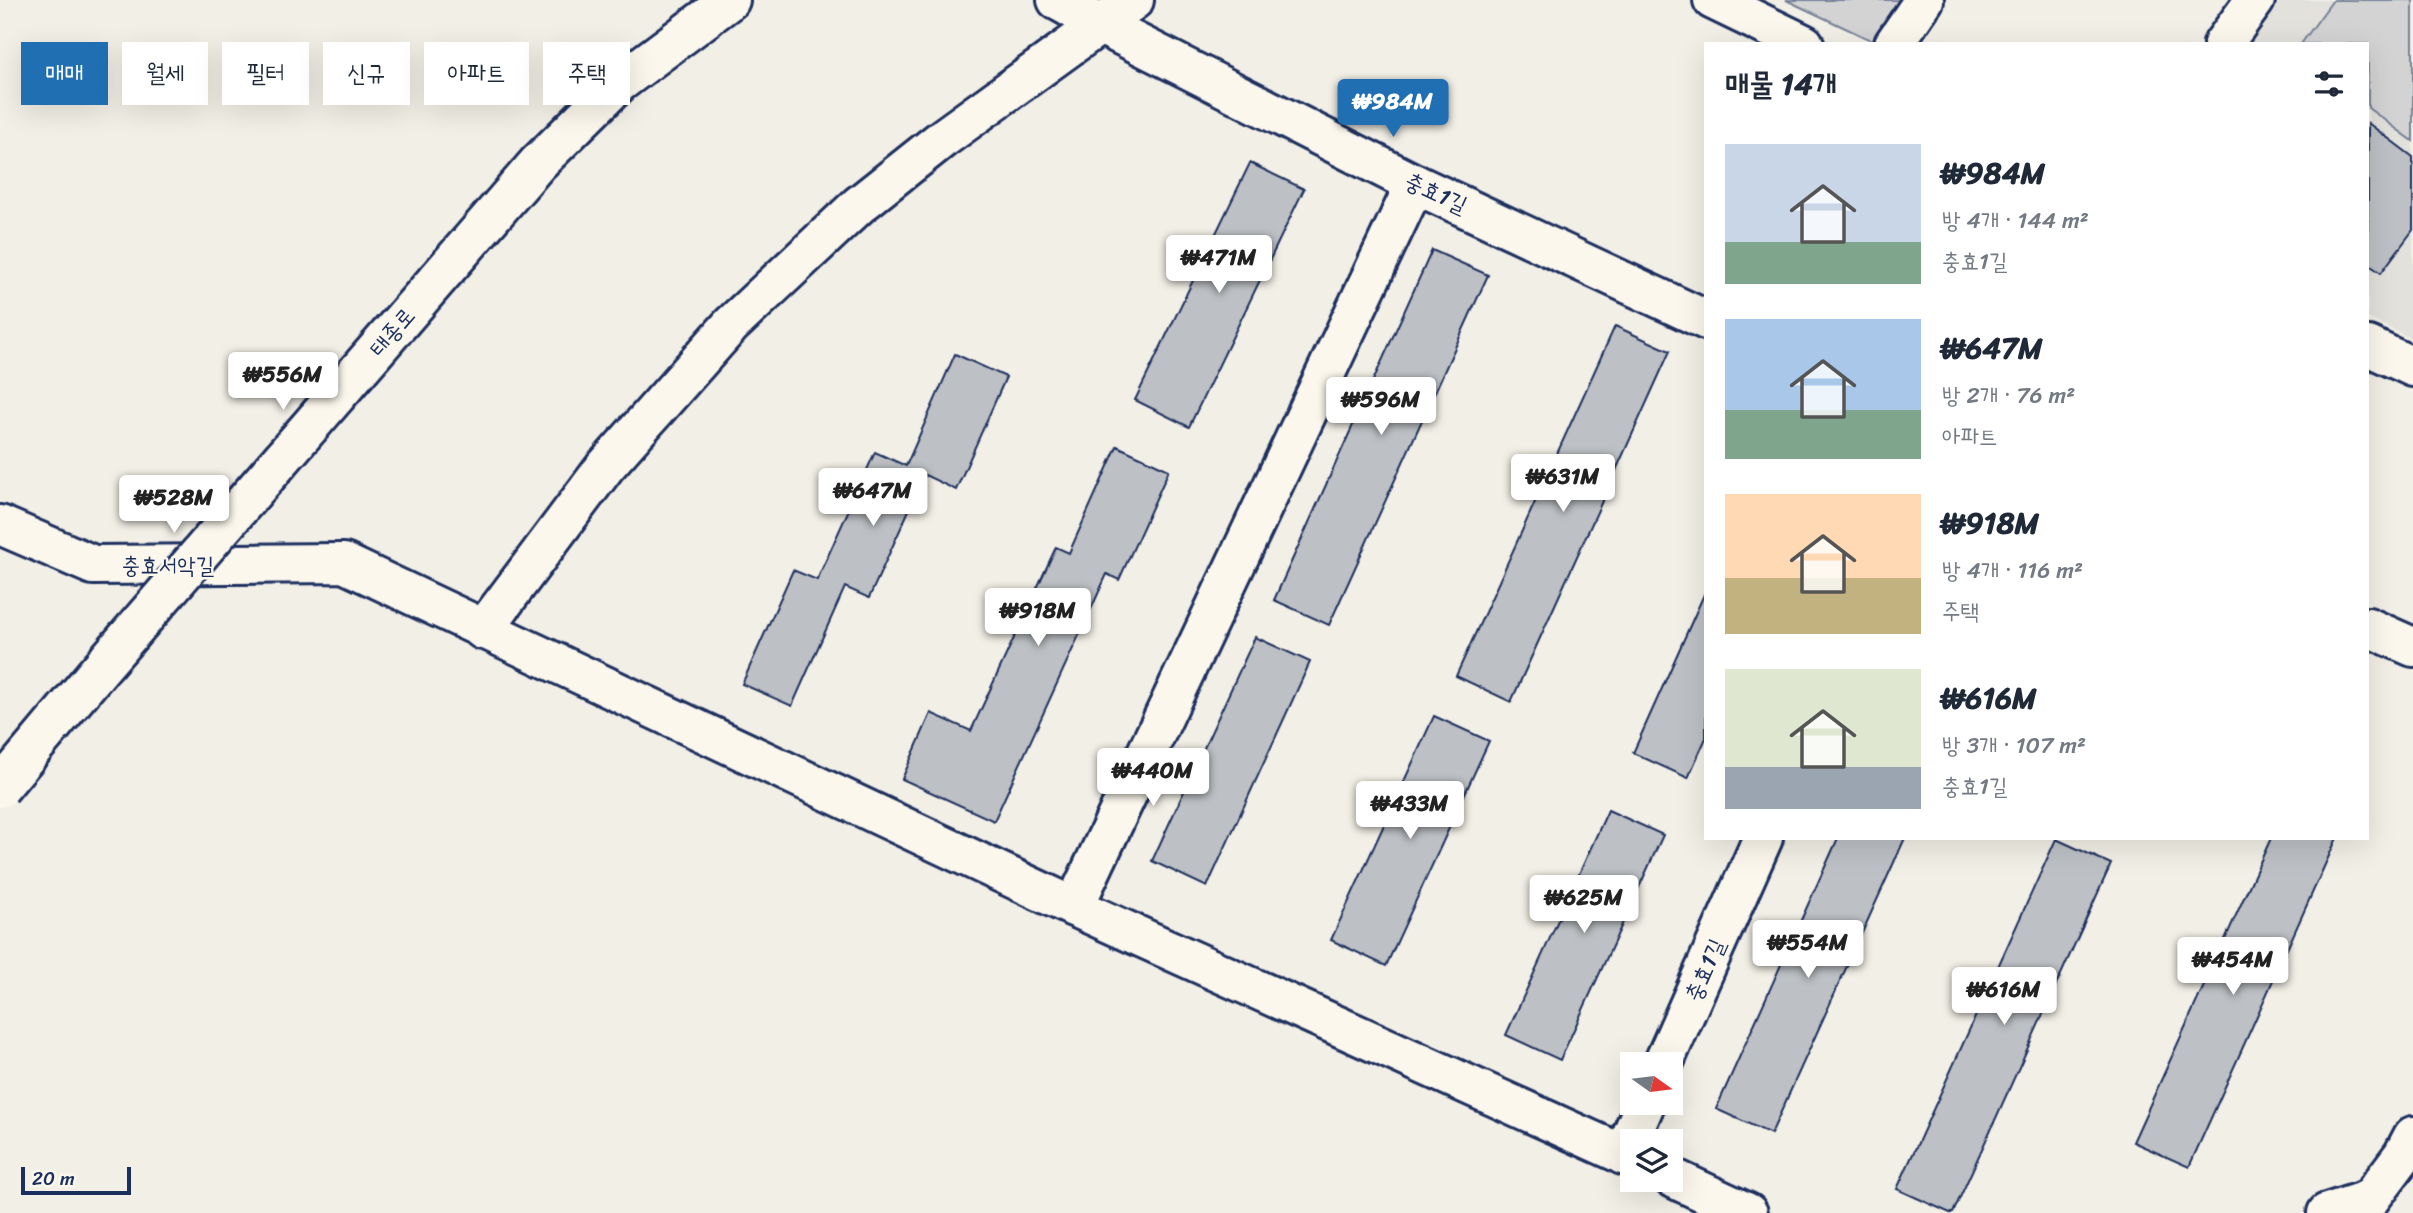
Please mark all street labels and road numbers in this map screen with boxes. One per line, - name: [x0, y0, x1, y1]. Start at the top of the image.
- street label: 충효1길: [1398, 161, 1474, 225]
- street label: 태종로: [358, 298, 426, 366]
- street label: 충효서악길: [122, 545, 214, 586]
- street label: 충효1길: [1673, 932, 1737, 1008]

